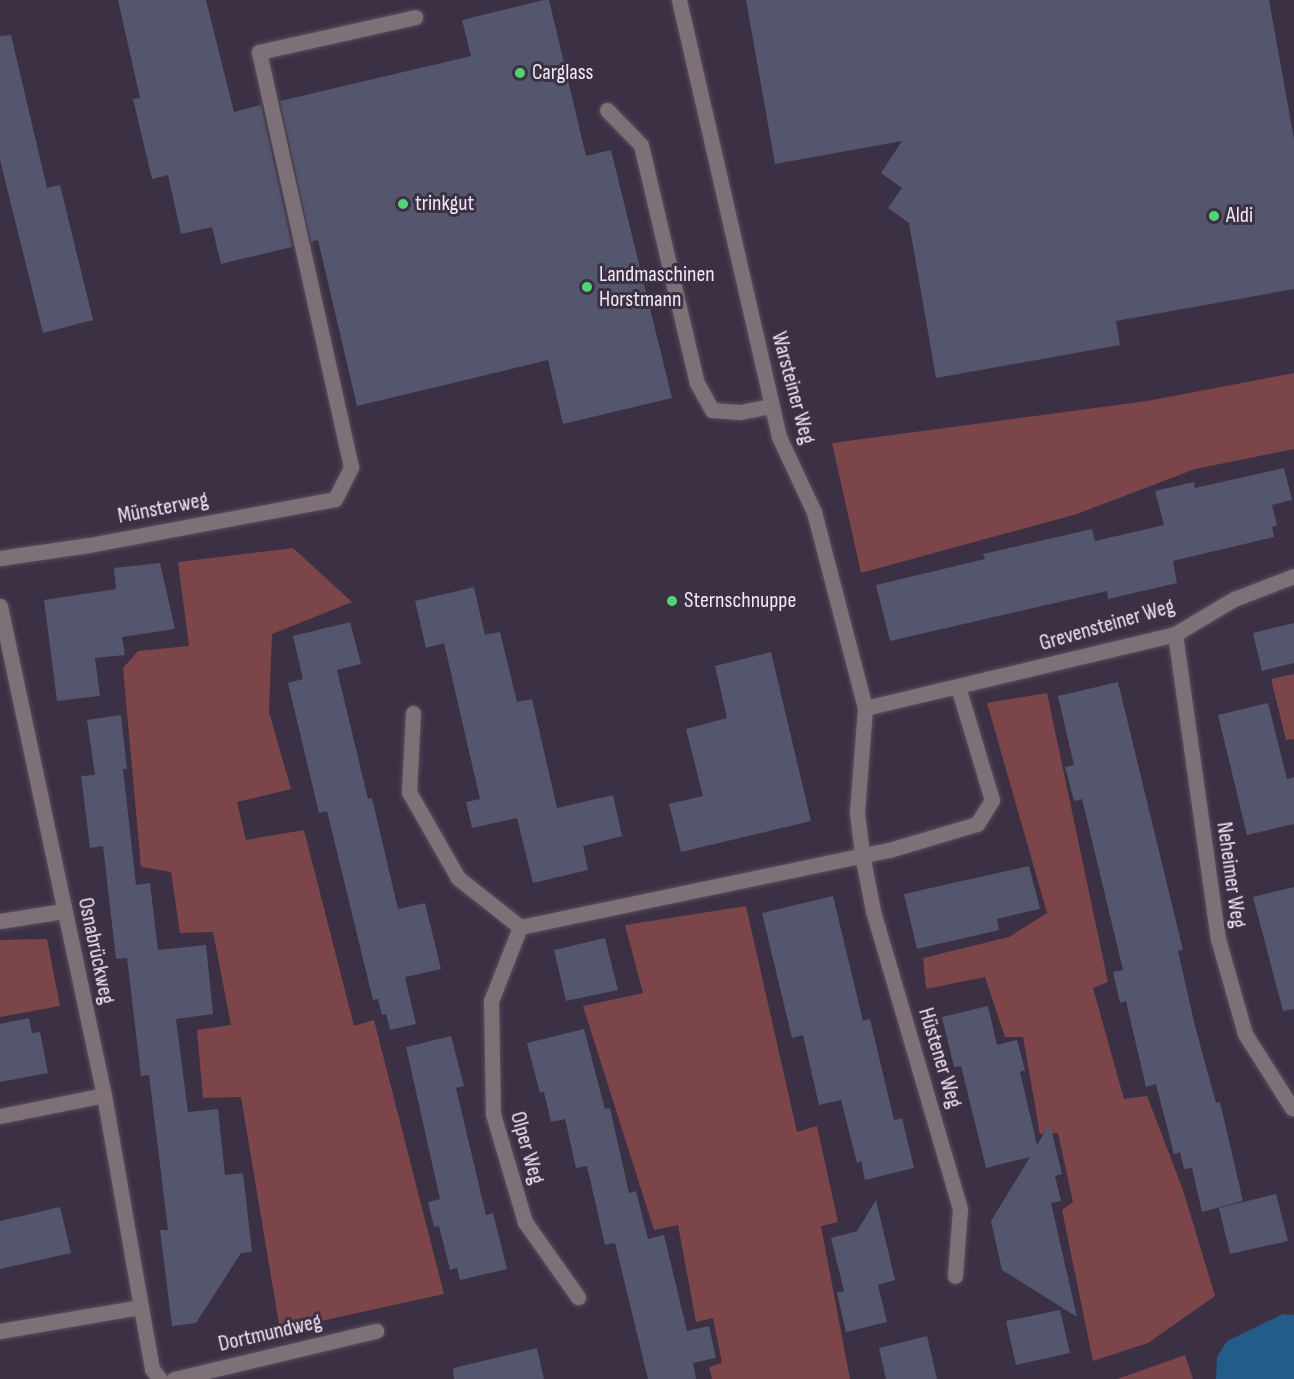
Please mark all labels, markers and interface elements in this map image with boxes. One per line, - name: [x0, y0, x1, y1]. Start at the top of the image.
- place label: Carglass: [532, 60, 593, 86]
- marker: Carglass: [513, 66, 527, 80]
- place label: trinkgut: [415, 191, 474, 217]
- marker: trinkgut: [396, 197, 410, 211]
- place label: Aldi: [1226, 203, 1253, 229]
- marker: Aldi: [1207, 209, 1221, 223]
- place label: Landmaschinen Horstmann: [599, 261, 715, 312]
- marker: Landmaschinen Horstmann: [580, 280, 594, 294]
- street label: Warsteiner Weg: [765, 329, 821, 447]
- street label: Münsterweg: [116, 486, 210, 530]
- place label: Sternschnuppe: [684, 588, 796, 614]
- street label: Grevensteiner Weg: [1036, 593, 1178, 657]
- marker: Sternschnuppe: [665, 594, 679, 608]
- street label: Neheimer Weg: [1210, 820, 1252, 930]
- street label: Osnabrückweg: [72, 895, 120, 1007]
- street label: Hüstener Weg: [912, 1005, 968, 1111]
- street label: Olper Weg: [504, 1109, 550, 1187]
- street label: Dortmundweg: [216, 1308, 324, 1358]

